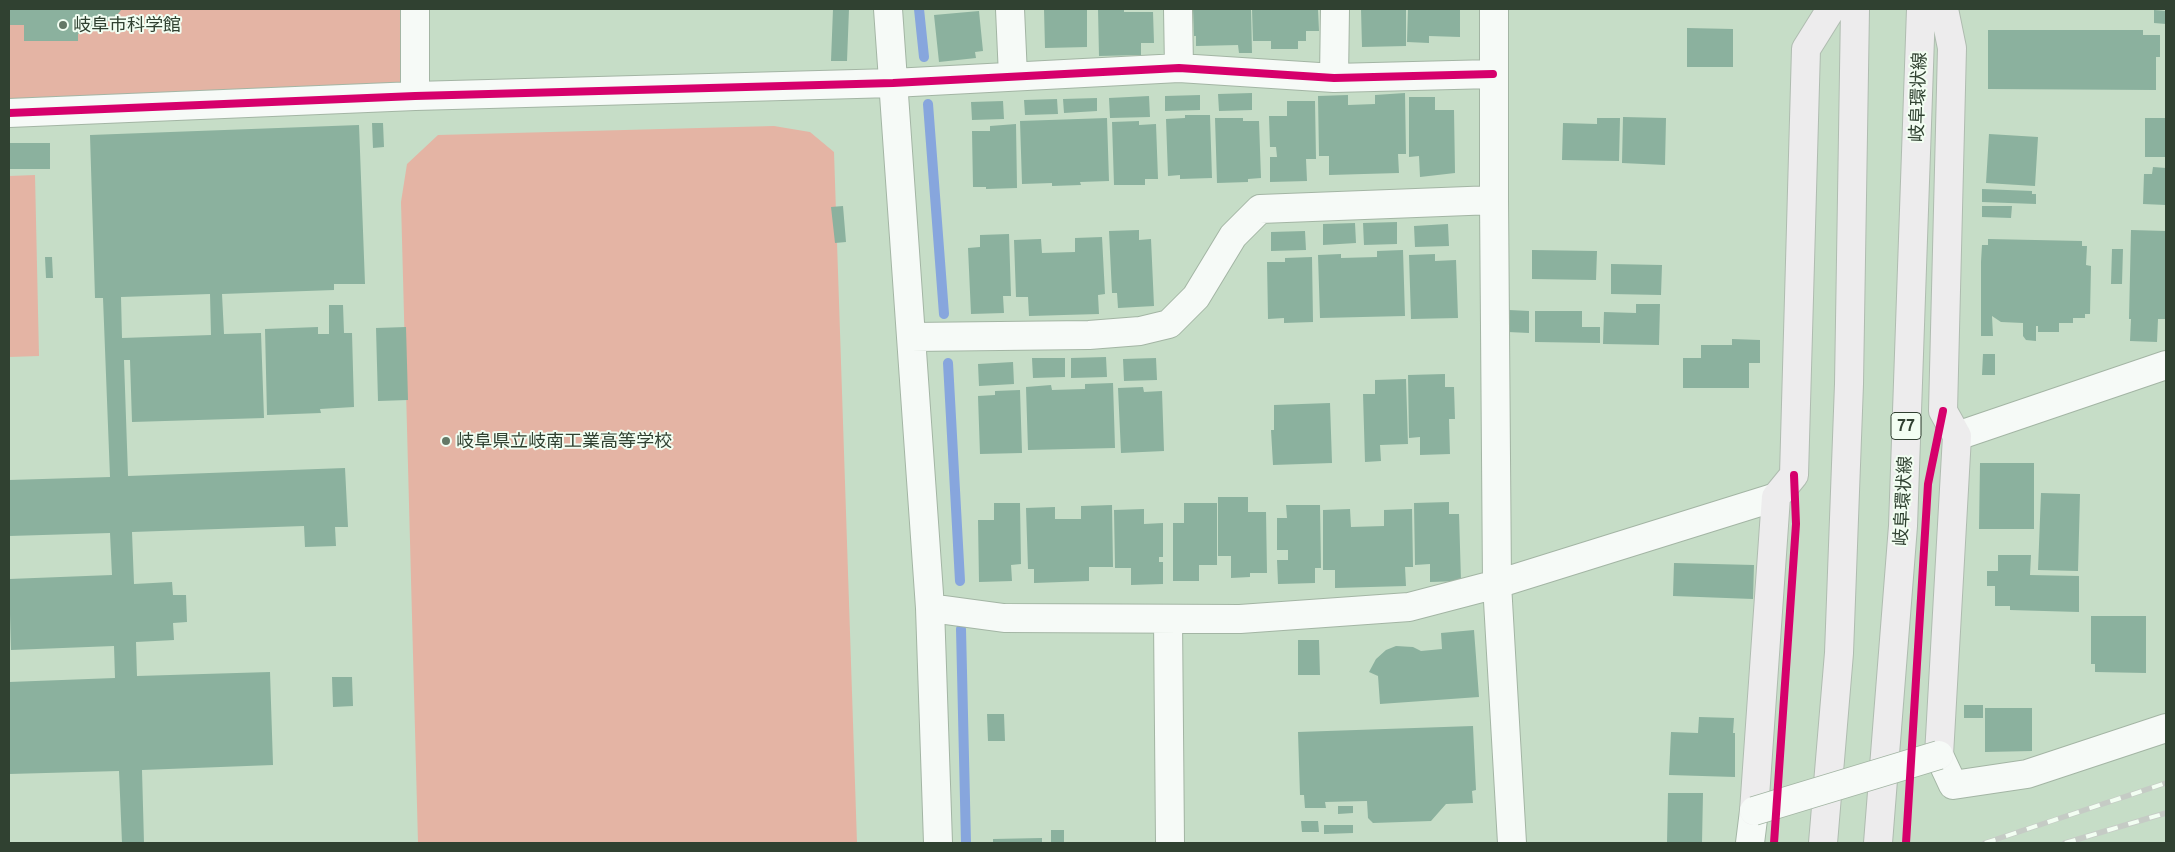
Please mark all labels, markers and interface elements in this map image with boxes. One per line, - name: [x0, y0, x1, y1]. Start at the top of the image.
- place label: 岐阜市科学館: [73, 14, 181, 36]
- marker: 岐阜市科学館: [57, 19, 69, 31]
- street label: 岐阜環状線: [1906, 52, 1930, 142]
- road number: 77: [1891, 412, 1921, 440]
- place label: 岐阜県立岐南工業高等学校: [456, 430, 672, 452]
- marker: 岐阜県立岐南工業高等学校: [440, 435, 452, 447]
- street label: 岐阜環状線: [1890, 455, 1916, 547]

